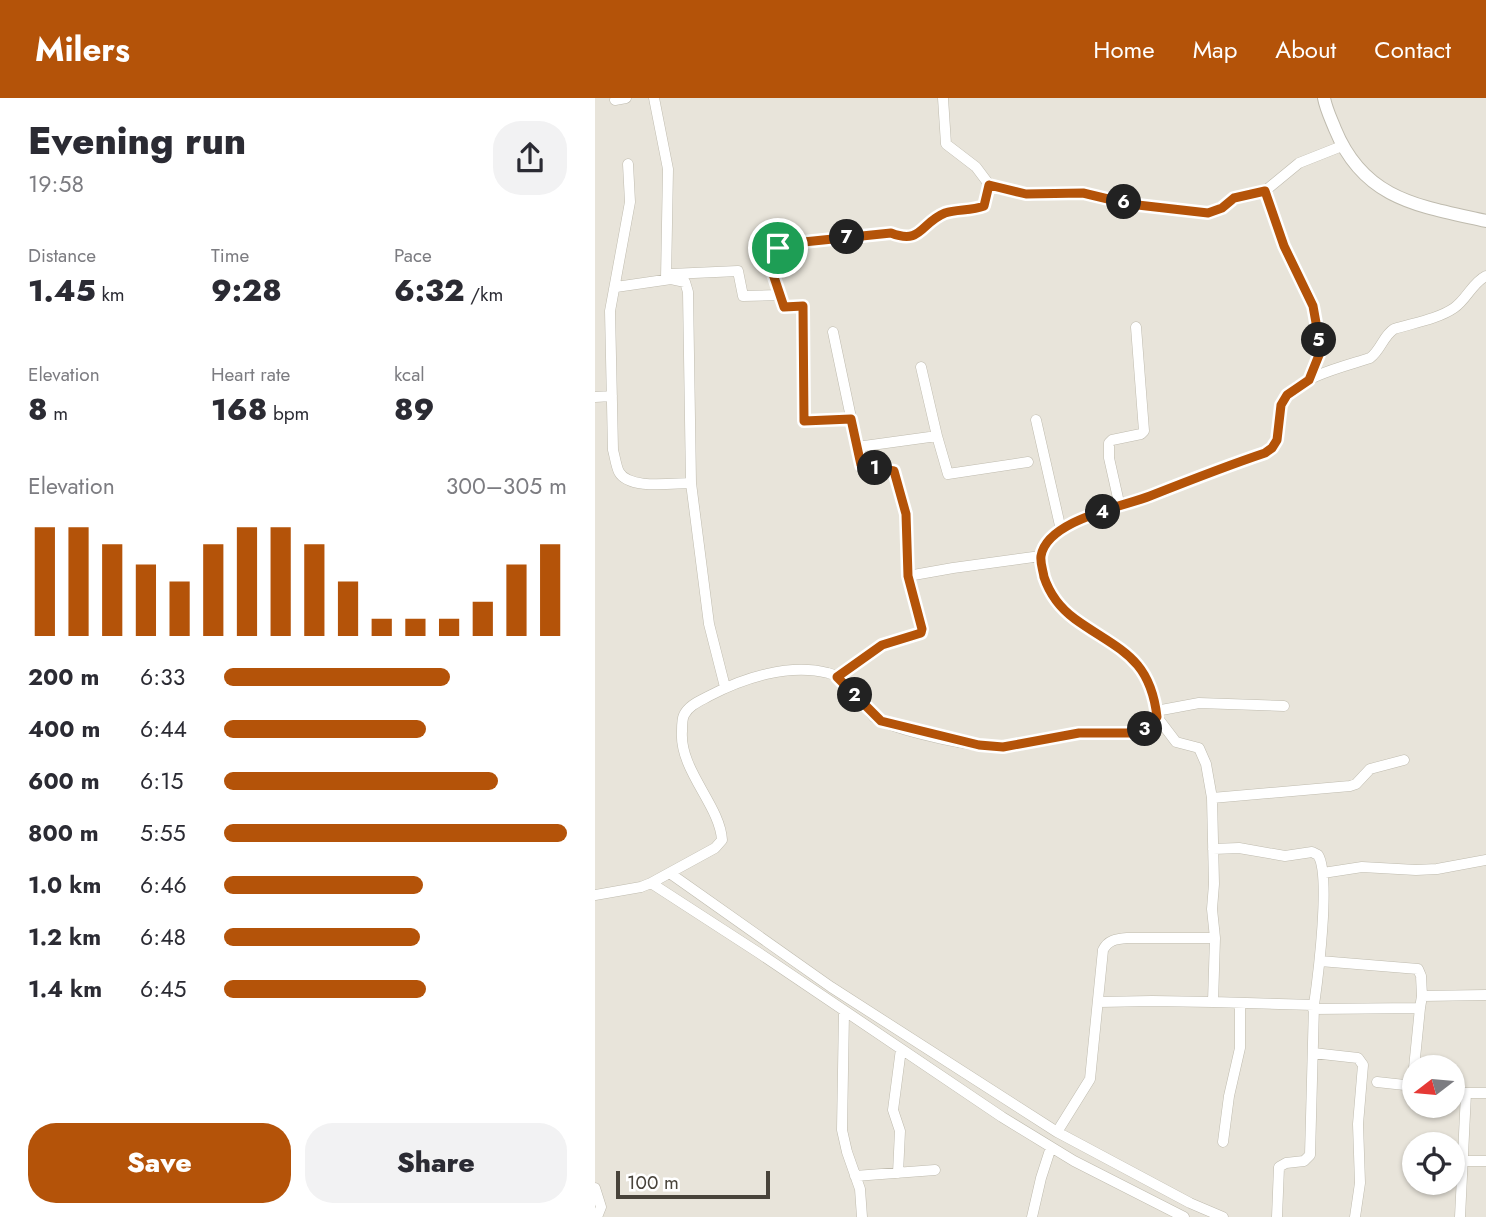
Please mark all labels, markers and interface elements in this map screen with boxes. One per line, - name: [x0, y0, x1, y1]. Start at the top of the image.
- text: Milers: [35, 26, 130, 73]
- text: Home: [1093, 32, 1155, 67]
- text: Map: [1193, 32, 1237, 67]
- text: About: [1275, 32, 1336, 67]
- text: Contact: [1374, 32, 1451, 67]
- text: Evening run: [28, 113, 246, 168]
- button: share: [493, 121, 567, 195]
- text: 19:58: [28, 167, 84, 201]
- pin: 6: [1107, 184, 1141, 220]
- text: 6: [1117, 188, 1130, 215]
- pin: [748, 218, 808, 278]
- pin: 7: [829, 220, 865, 254]
- text: 7: [841, 223, 852, 250]
- icon: arrive: [759, 229, 797, 267]
- text: Distance: [28, 242, 96, 269]
- text: Time: [211, 242, 249, 269]
- text: Pace: [394, 242, 432, 269]
- text: 1.45: [28, 269, 96, 312]
- text: 9:28: [211, 269, 282, 312]
- text: 6:32: [394, 269, 465, 312]
- text: km: [96, 281, 125, 308]
- text: /km: [465, 281, 503, 308]
- pin: 5: [1301, 322, 1337, 358]
- text: 5: [1312, 326, 1325, 353]
- text: Elevation: [28, 361, 100, 388]
- text: Heart rate: [211, 361, 290, 388]
- text: kcal: [394, 361, 425, 388]
- text: 8: [28, 388, 48, 431]
- text: 168: [211, 388, 267, 431]
- text: 89: [394, 388, 434, 431]
- text: m: [48, 400, 68, 427]
- text: bpm: [267, 400, 309, 427]
- pin: 1: [857, 450, 893, 486]
- text: 1: [870, 454, 879, 481]
- text: Elevation: [28, 469, 115, 503]
- text: 300–305 m: [446, 469, 567, 503]
- pin: 4: [1085, 494, 1121, 530]
- text: 4: [1096, 498, 1109, 525]
- text: 200 m: [28, 660, 99, 694]
- text: 6:33: [140, 660, 185, 694]
- pin: 2: [838, 678, 873, 712]
- text: 2: [848, 681, 861, 708]
- text: 400 m: [28, 712, 100, 746]
- text: 6:44: [140, 712, 187, 746]
- pin: 3: [1127, 712, 1163, 746]
- text: 3: [1139, 715, 1150, 742]
- text: 600 m: [28, 764, 100, 798]
- text: 6:15: [140, 764, 183, 798]
- text: 800 m: [28, 816, 99, 850]
- text: 5:55: [140, 816, 186, 850]
- text: 1.0 km: [28, 868, 101, 902]
- text: 6:46: [140, 868, 187, 902]
- text: 1.2 km: [28, 920, 101, 954]
- text: 6:48: [140, 920, 186, 954]
- text: 1.4 km: [28, 972, 102, 1006]
- text: 6:45: [140, 972, 187, 1006]
- north arrow: [1402, 1055, 1465, 1118]
- map controls: [1402, 1055, 1465, 1195]
- button: Save: [28, 1123, 291, 1203]
- button: Share: [305, 1123, 567, 1203]
- button: locate: [1402, 1132, 1465, 1195]
- scale bar: [616, 1168, 770, 1200]
- text: 100 m: [627, 1169, 679, 1196]

